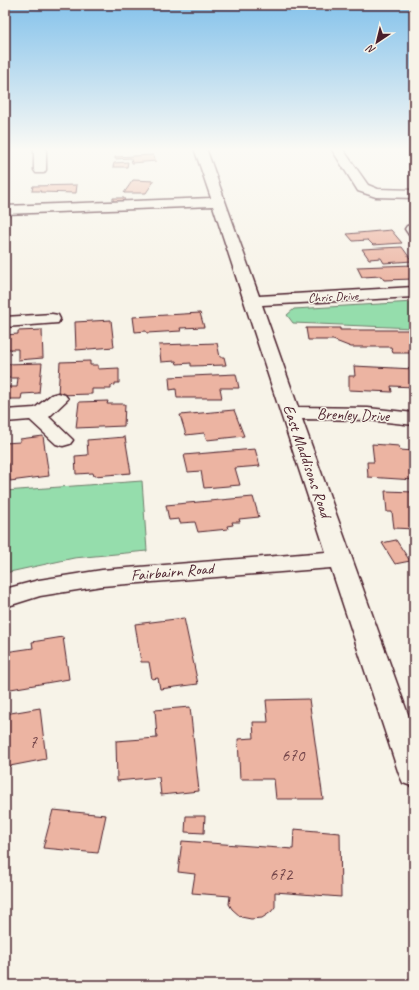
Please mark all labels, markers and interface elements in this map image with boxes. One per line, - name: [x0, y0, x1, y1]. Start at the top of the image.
- north arrow: [357, 22, 397, 62]
- text: N: [363, 41, 378, 58]
- street label: Chris Drive: [308, 288, 359, 306]
- street label: East Maddisons Road: [278, 402, 337, 523]
- street label: Brenley Drive: [317, 404, 391, 426]
- street label: Fairbairn Road: [130, 558, 217, 586]
- house number: 7: [29, 732, 38, 753]
- house number: 670: [282, 745, 306, 766]
- house number: 672: [270, 864, 294, 885]

